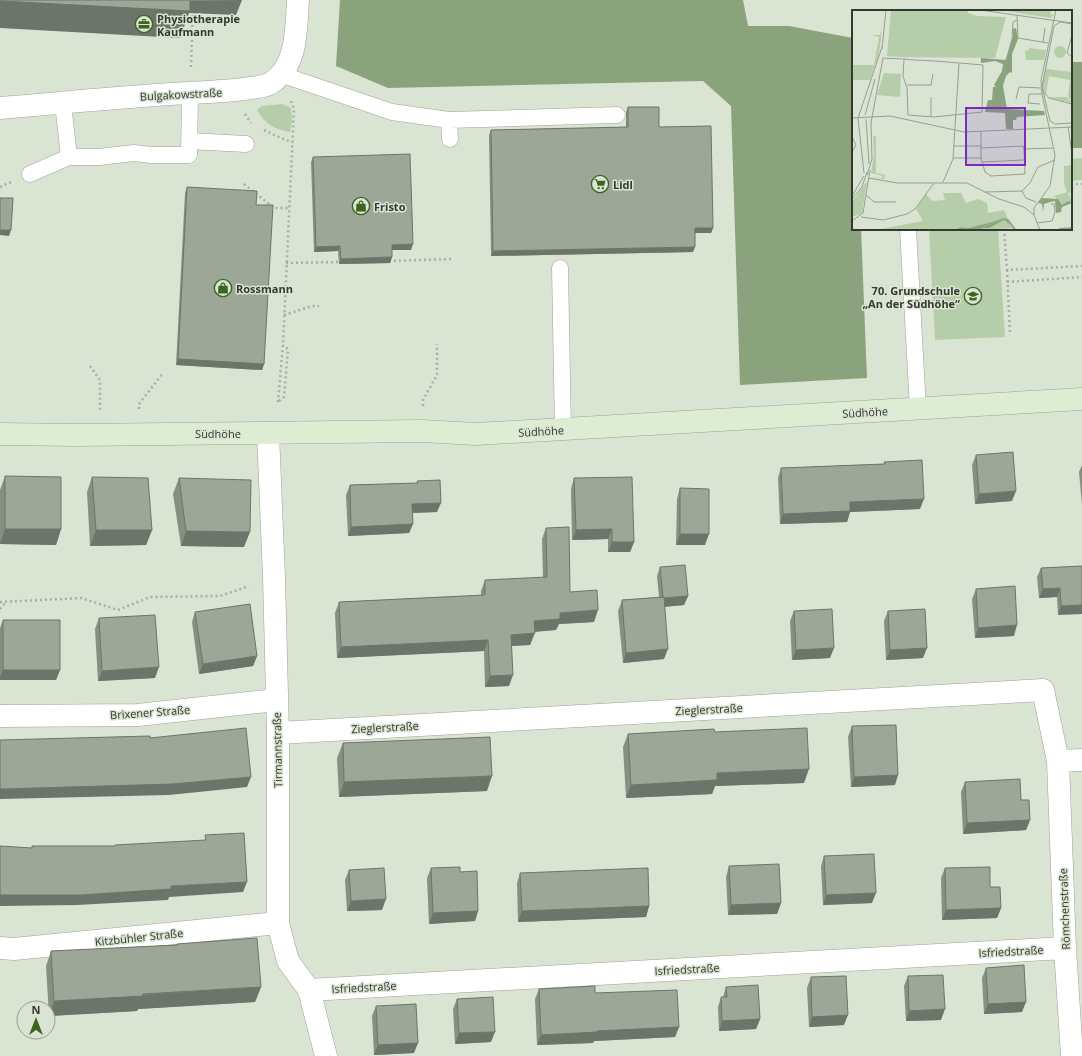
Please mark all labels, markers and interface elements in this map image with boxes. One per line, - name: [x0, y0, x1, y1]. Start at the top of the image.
- inset map: [852, 10, 1072, 230]
- place label: Physiotherapie Kaufmann: [157, 11, 240, 39]
- office icon: Physiotherapie Kaufmann: [134, 14, 154, 34]
- street label: Bulgakowstraße: [139, 84, 223, 104]
- supermarket icon: Lidl: [590, 174, 610, 194]
- place label: Lidl: [613, 177, 633, 192]
- shop icon: Fristo: [351, 196, 371, 216]
- place label: Fristo: [374, 199, 406, 214]
- shop icon: Rossmann: [213, 278, 233, 298]
- place label: Rossmann: [236, 281, 293, 296]
- place label: 70. Grundschule „An der Südhöhe“: [862, 283, 960, 311]
- school or university icon: 70. Grundschule „An der Südhöhe“: [963, 286, 983, 306]
- street label: Südhöhe: [842, 403, 888, 421]
- street label: Südhöhe: [518, 422, 564, 440]
- street label: Südhöhe: [195, 426, 241, 441]
- street label: Zieglerstraße: [675, 700, 743, 718]
- street label: Brixener Straße: [109, 702, 191, 722]
- street label: Tirmannstraße: [269, 712, 285, 788]
- street label: Zieglerstraße: [351, 718, 419, 736]
- street label: Römchenstraße: [1055, 868, 1073, 950]
- street label: Kitzbühler Straße: [94, 925, 184, 949]
- street label: Isfriedstraße: [978, 942, 1044, 960]
- street label: Isfriedstraße: [654, 960, 720, 978]
- street label: Isfriedstraße: [331, 978, 397, 996]
- north arrow: [16, 1000, 56, 1040]
- text: N: [32, 1002, 40, 1017]

